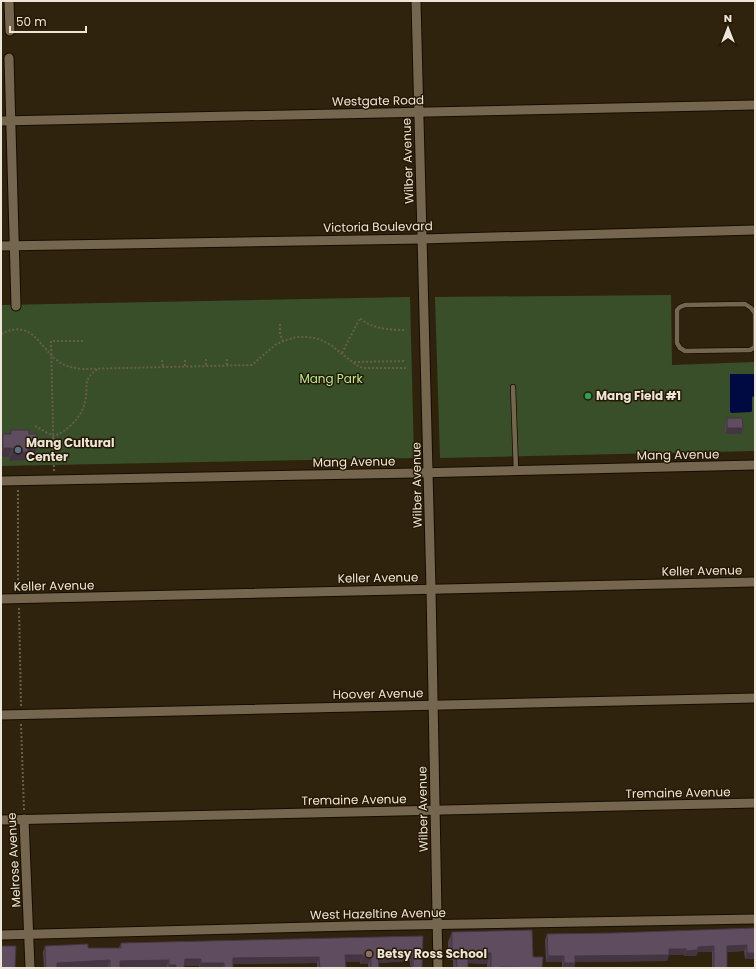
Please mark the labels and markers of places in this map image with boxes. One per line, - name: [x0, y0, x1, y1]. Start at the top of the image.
- place label: Mang Field #1: [596, 387, 681, 404]
- marker: Mang Field #1: [583, 391, 593, 401]
- place label: Mang Cultural Center: [26, 434, 115, 465]
- marker: Mang Cultural Center: [13, 445, 23, 455]
- place label: Betsy Ross School: [377, 945, 487, 962]
- marker: Betsy Ross School: [364, 949, 374, 959]

